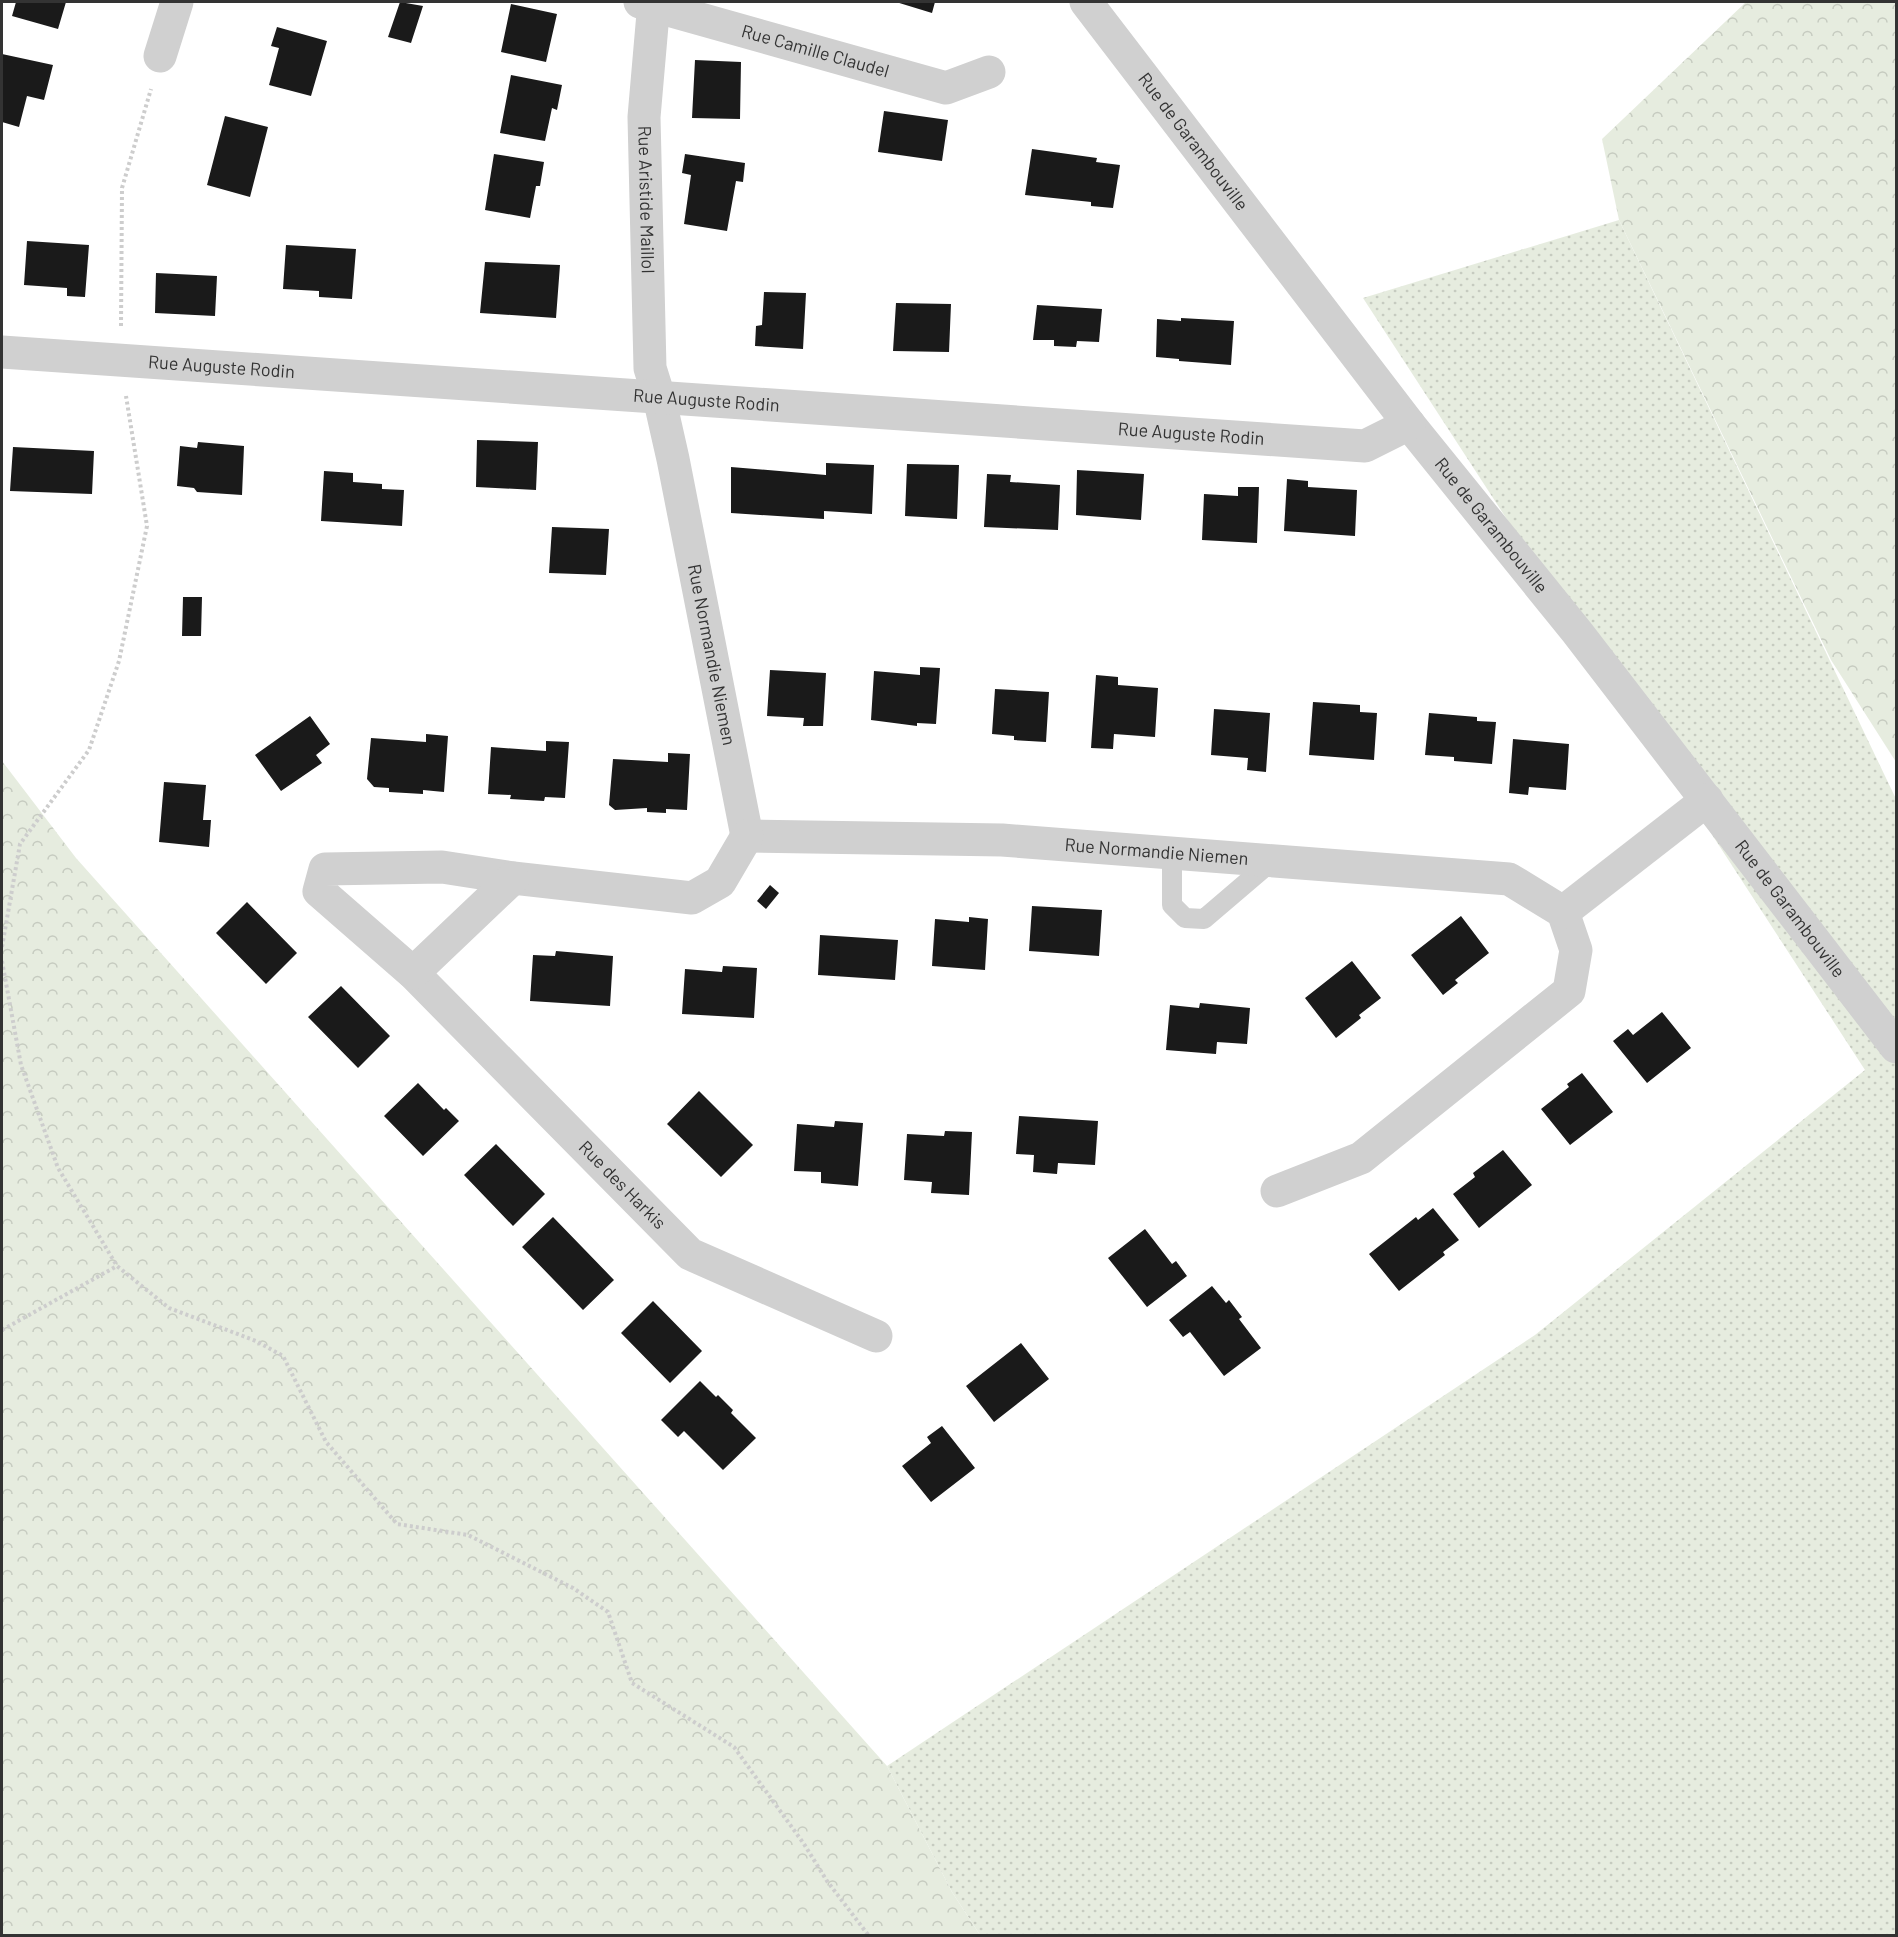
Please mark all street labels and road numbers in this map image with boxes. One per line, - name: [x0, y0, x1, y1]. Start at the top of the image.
- street label: Rue Camille Claudel: [739, 19, 892, 81]
- street label: Rue de Garambouville: [1134, 68, 1254, 215]
- street label: Rue Aristide Maillol: [634, 125, 660, 274]
- street label: Rue Auguste Rodin: [148, 350, 296, 382]
- street label: Rue Auguste Rodin: [632, 384, 780, 416]
- street label: Rue Auguste Rodin: [1117, 417, 1265, 449]
- street label: Rue de Garambouville: [1431, 453, 1553, 597]
- street label: Rue Normandie Niemen: [684, 562, 741, 747]
- street label: Rue Normandie Niemen: [1064, 833, 1249, 869]
- street label: Rue de Garambouville: [1731, 835, 1850, 982]
- street label: Rue des Harkis: [575, 1136, 671, 1233]

